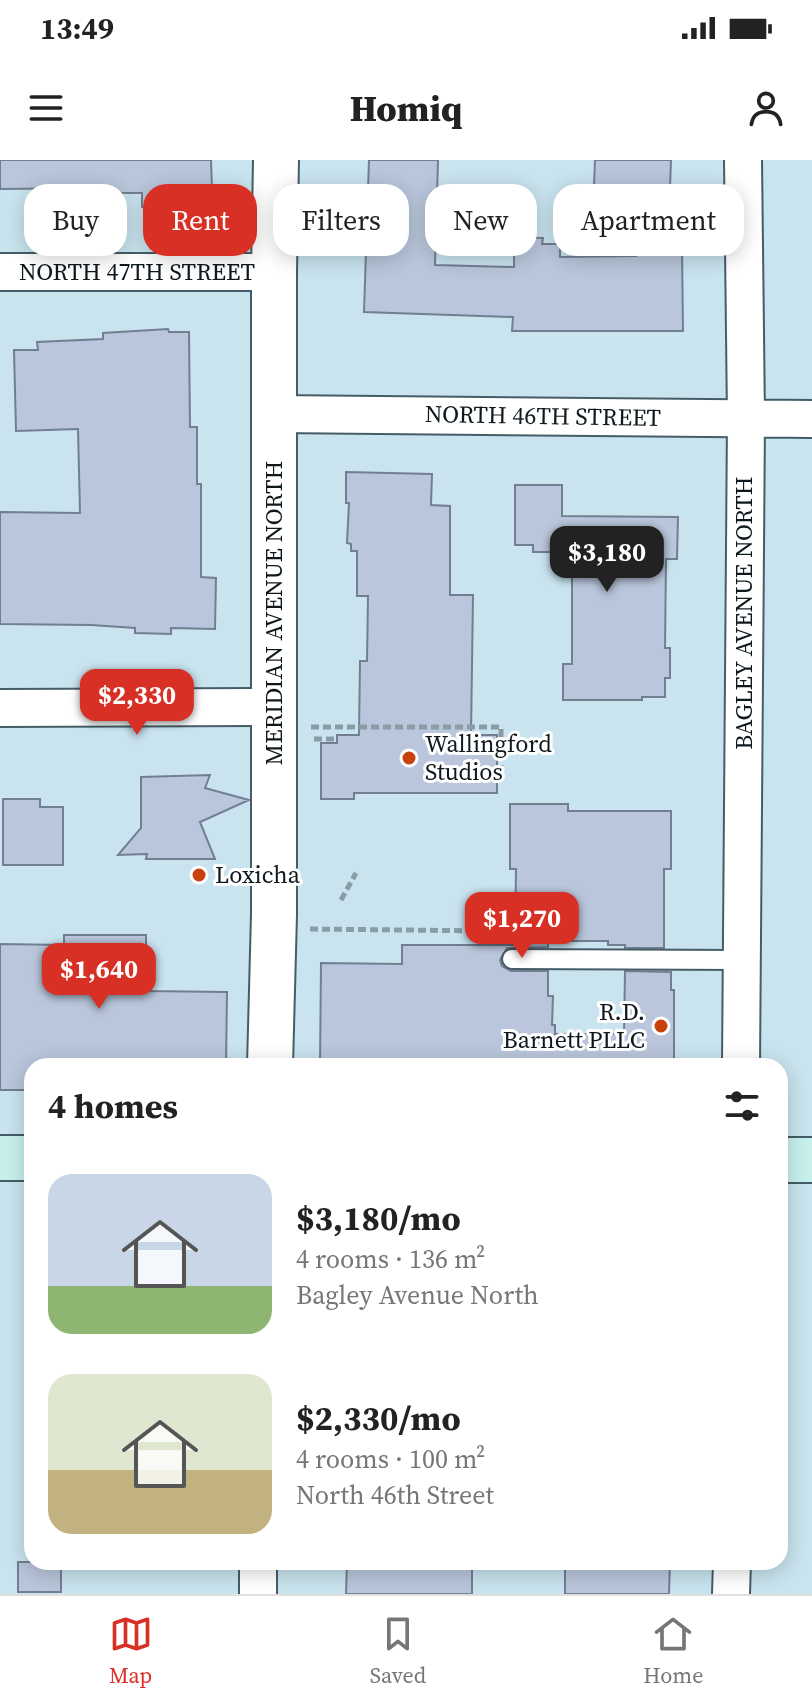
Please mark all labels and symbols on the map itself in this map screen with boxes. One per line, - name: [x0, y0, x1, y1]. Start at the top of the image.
- street label: NORTH 47TH STREET: [19, 255, 256, 288]
- street label: NORTH 46TH STREET: [425, 397, 662, 434]
- street label: MERIDIAN AVENUE NORTH: [257, 461, 290, 765]
- street label: BAGLEY AVENUE NORTH: [727, 476, 760, 750]
- pin: $3,180: [542, 526, 672, 594]
- pin: $2,330: [72, 669, 202, 737]
- place label: Wallingford Studios: [425, 727, 552, 788]
- marker: Wallingford Studios: [400, 749, 418, 767]
- place label: Loxicha: [215, 858, 301, 891]
- marker: Loxicha: [190, 866, 208, 884]
- pin: $1,270: [457, 892, 587, 960]
- pin: $1,640: [34, 943, 164, 1011]
- place label: R.D. Barnett PLLC: [503, 995, 645, 1056]
- marker: R.D. Barnett PLLC: [652, 1017, 670, 1035]

